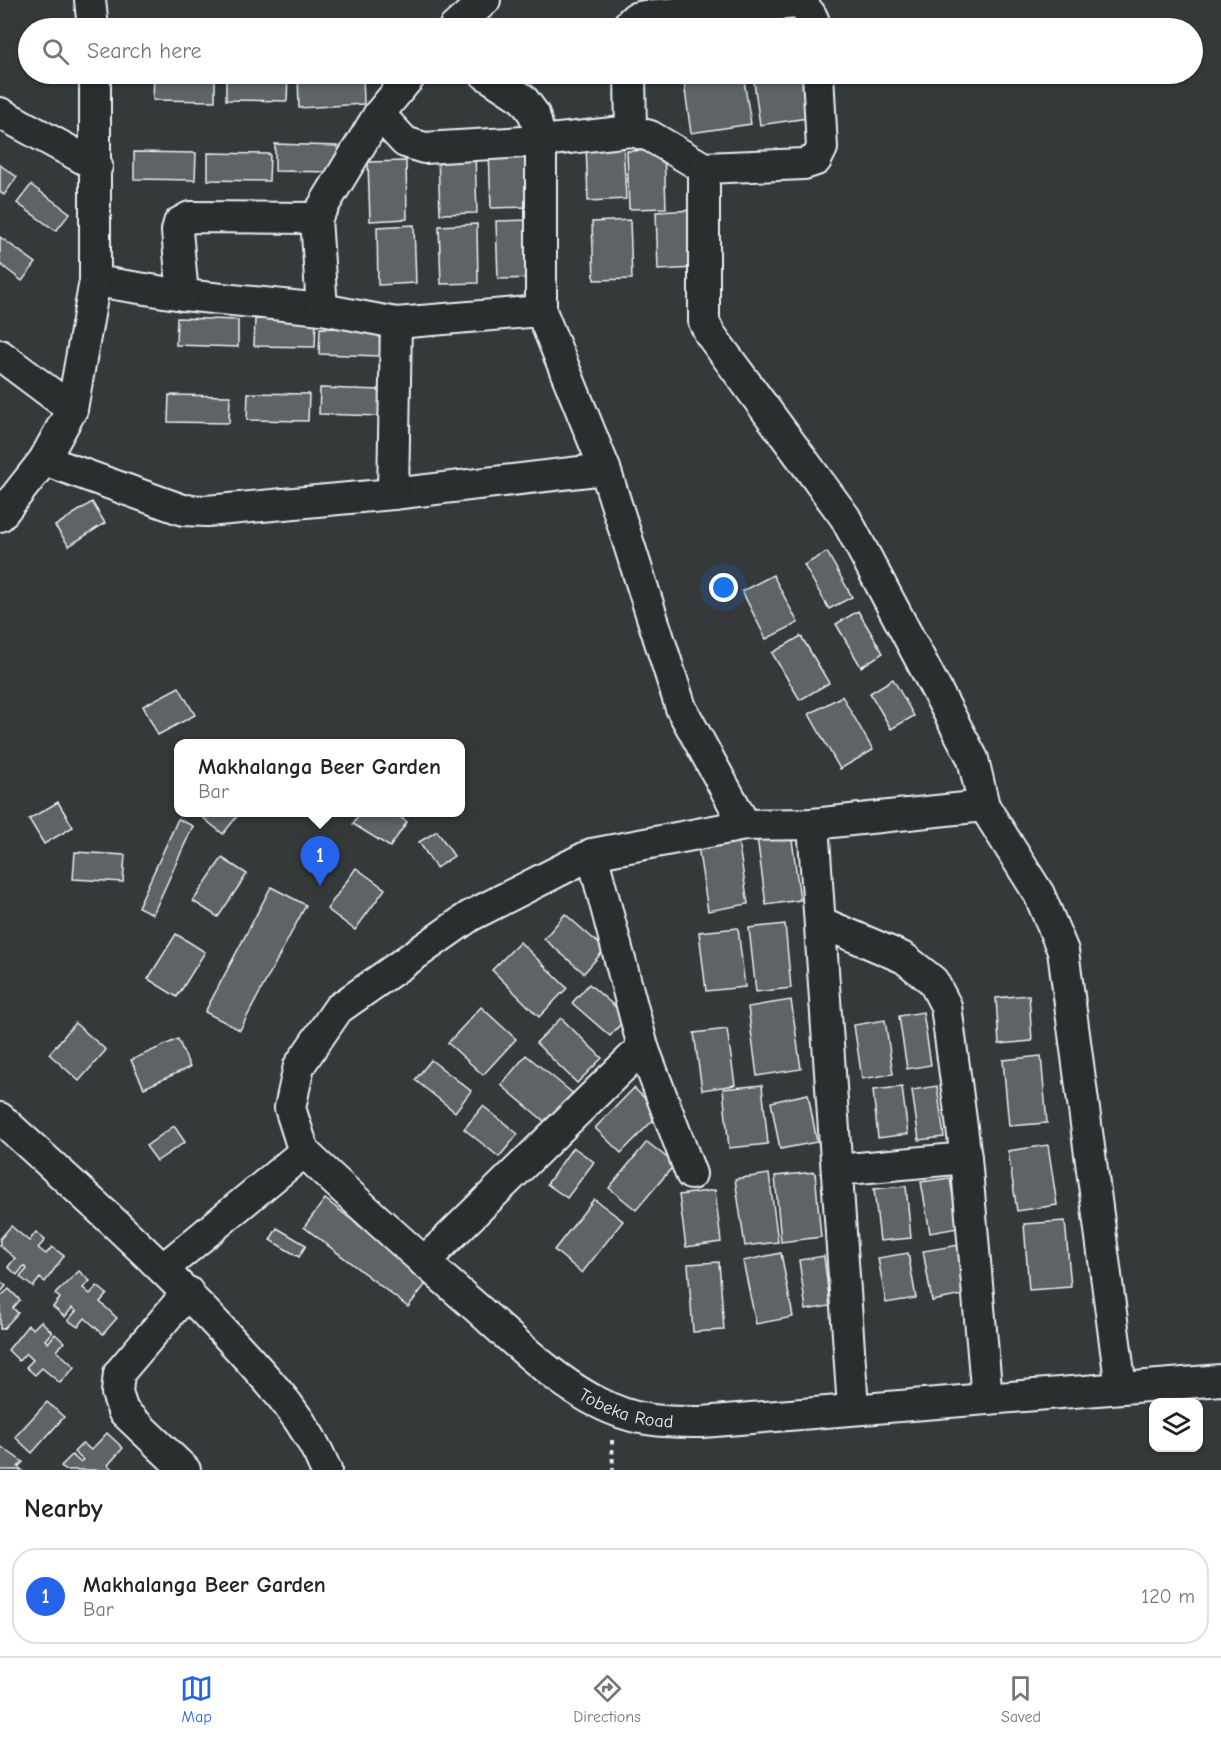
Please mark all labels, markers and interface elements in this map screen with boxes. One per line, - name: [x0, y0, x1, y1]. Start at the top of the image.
- search box: [18, 18, 1203, 84]
- icon: search: [39, 35, 72, 68]
- text: Search here: [87, 38, 202, 64]
- your location: [709, 573, 738, 602]
- popup: [174, 739, 465, 817]
- text: Makhalanga Beer Garden: [198, 754, 441, 780]
- text: Bar: [198, 780, 229, 803]
- pin: 1: [300, 836, 340, 886]
- street label: Tobeka Road: [575, 1384, 674, 1433]
- map controls: [1149, 1398, 1203, 1452]
- button: layers: [1149, 1398, 1203, 1452]
- text: Nearby: [24, 1494, 103, 1524]
- text: Makhalanga Beer Garden: [83, 1572, 326, 1598]
- text: 1: [42, 1585, 49, 1608]
- text: 120 m: [1141, 1585, 1195, 1608]
- text: Bar: [83, 1598, 114, 1621]
- tab: Map: [180, 1672, 213, 1726]
- tab: Directions: [573, 1672, 641, 1726]
- tab: Saved: [1001, 1672, 1041, 1726]

